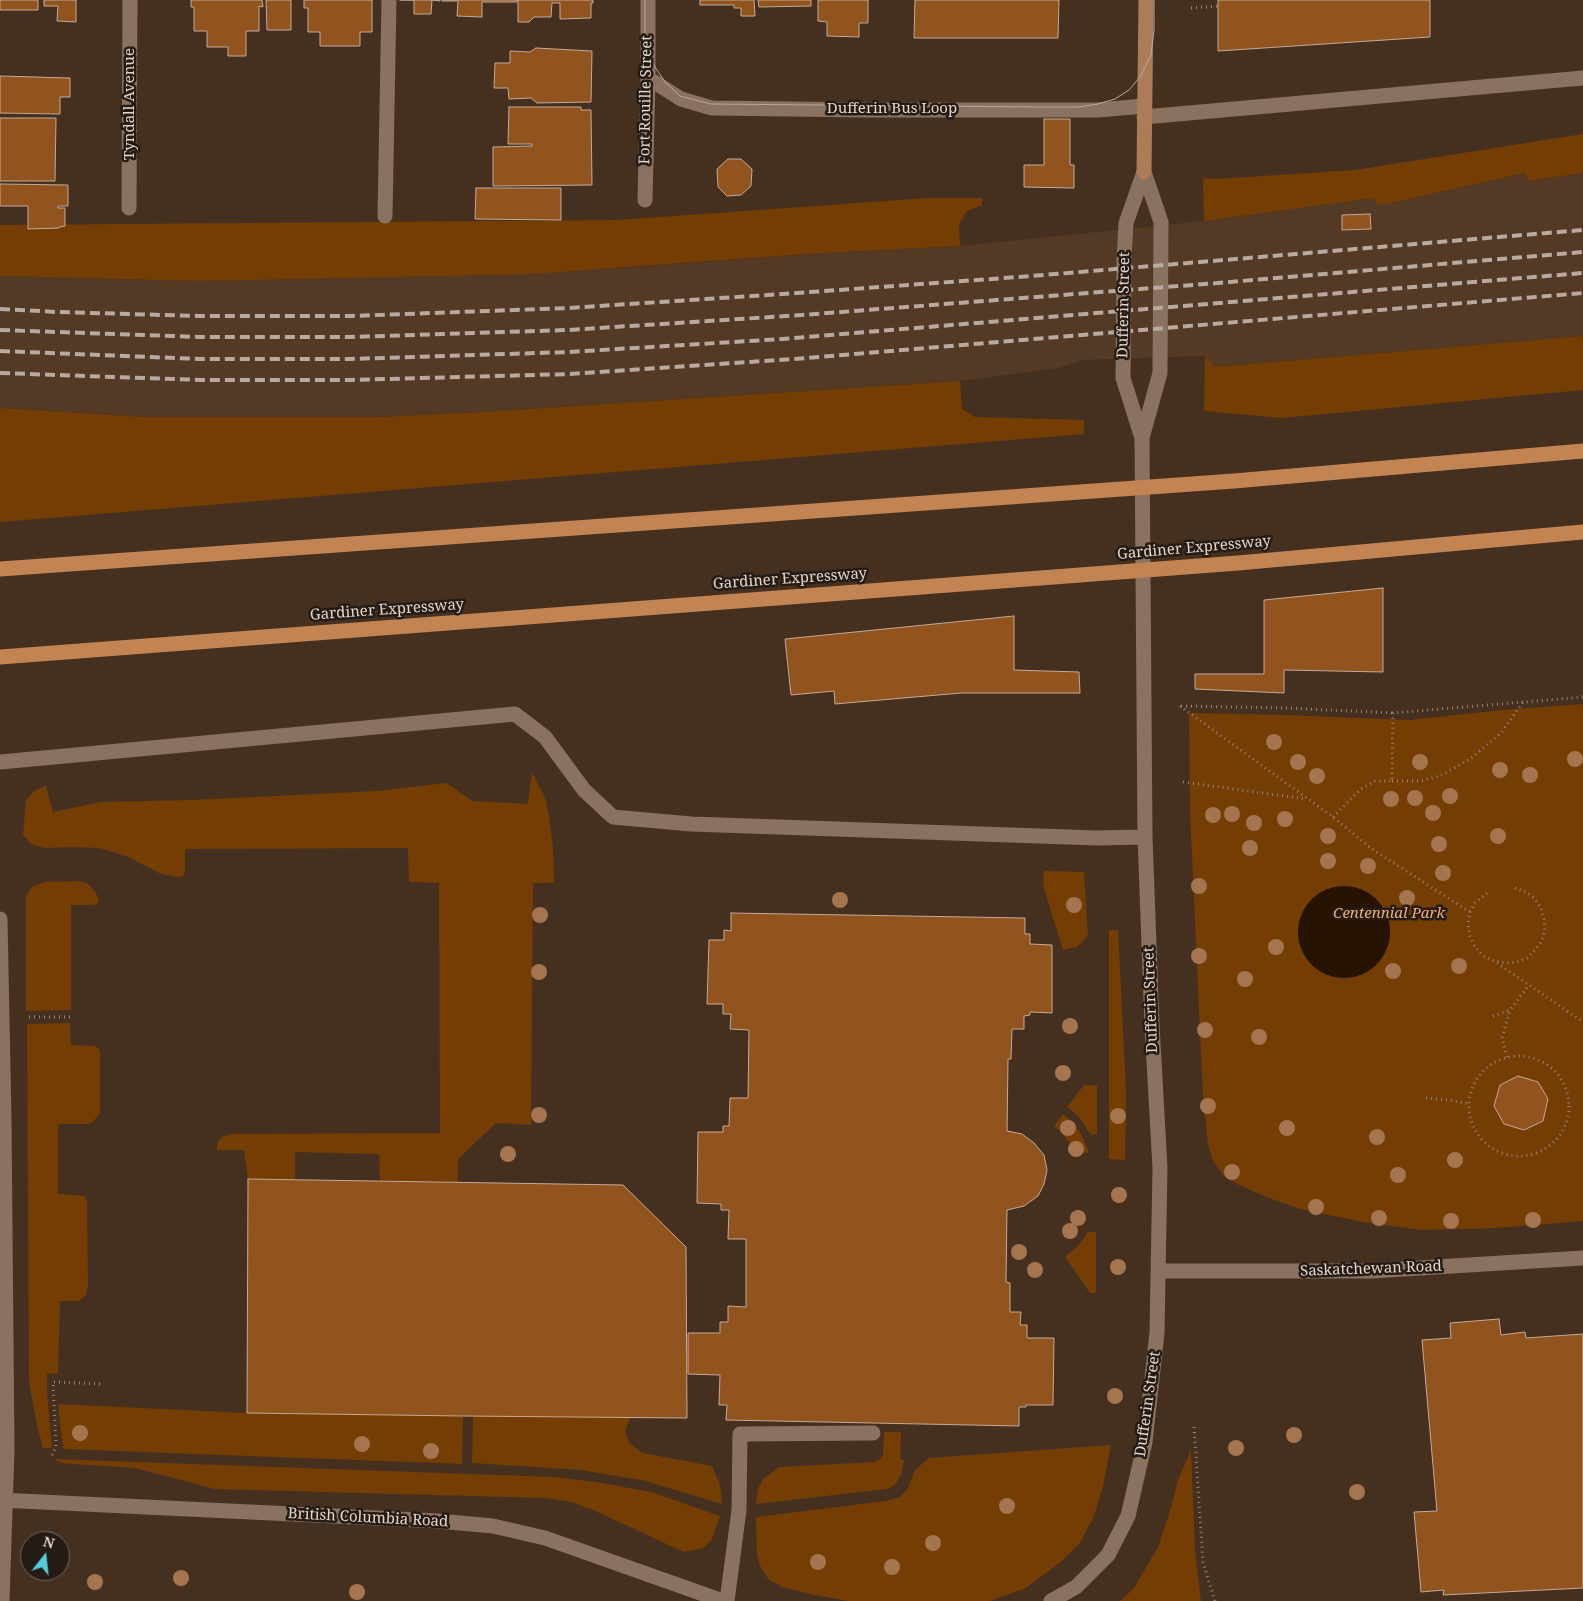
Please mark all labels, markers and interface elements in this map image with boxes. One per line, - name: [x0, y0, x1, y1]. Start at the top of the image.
- street label: Fort Rouille Street: [636, 35, 656, 165]
- street label: Tyndall Avenue: [121, 48, 139, 160]
- street label: Dufferin Bus Loop: [827, 100, 957, 118]
- street label: Dufferin Street: [1114, 252, 1134, 358]
- street label: Gardiner Expressway: [1116, 532, 1272, 564]
- street label: Gardiner Expressway: [712, 565, 868, 593]
- street label: Gardiner Expressway: [309, 596, 465, 624]
- park label: Centennial Park: [1333, 905, 1445, 923]
- street label: Dufferin Street: [1140, 947, 1162, 1053]
- street label: Saskatchewan Road: [1300, 1258, 1442, 1280]
- street label: Dufferin Street: [1132, 1350, 1164, 1458]
- street label: British Columbia Road: [287, 1505, 449, 1531]
- north arrow: [20, 1531, 70, 1581]
- text: N: [41, 1531, 57, 1553]

